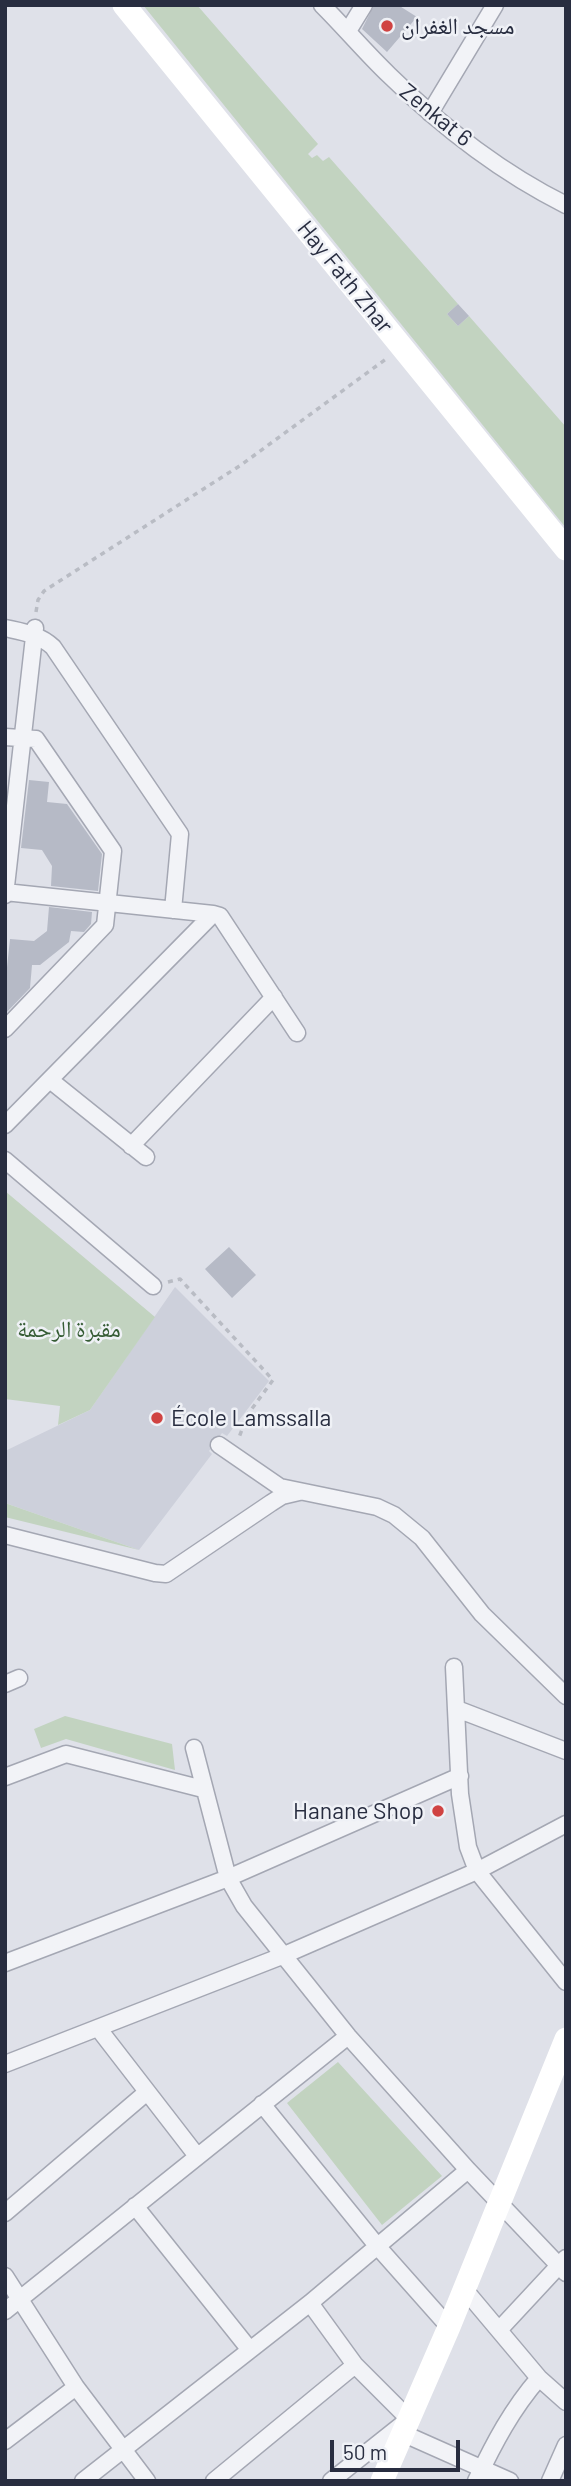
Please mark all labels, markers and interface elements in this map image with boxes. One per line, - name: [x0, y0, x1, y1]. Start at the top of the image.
- place label: مسجد الغفران: [401, 12, 515, 40]
- marker: مسجد الغفران: [379, 18, 395, 34]
- street label: Zenkat 6: [394, 78, 478, 152]
- street label: Hay Fath Zhar: [291, 215, 399, 339]
- park label: مقبرة الرحمة: [17, 1315, 121, 1343]
- place label: École Lamssalla: [171, 1404, 331, 1432]
- marker: École Lamssalla: [149, 1410, 165, 1426]
- place label: Hanane Shop: [293, 1797, 424, 1825]
- marker: Hanane Shop: [430, 1803, 446, 1819]
- scale bar: [333, 2426, 462, 2470]
- text: 50 m: [343, 2439, 387, 2464]

